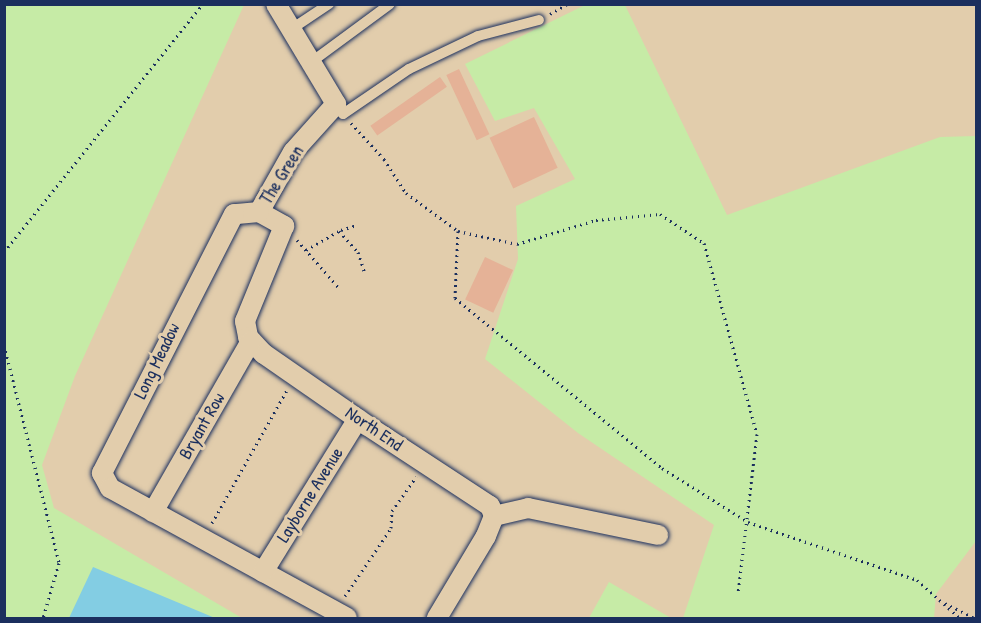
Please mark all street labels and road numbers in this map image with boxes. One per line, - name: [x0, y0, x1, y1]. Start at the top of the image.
- street label: The Green: [256, 142, 308, 208]
- street label: Long Meadow: [129, 320, 185, 402]
- street label: Bryant Row: [174, 389, 230, 463]
- street label: North End: [341, 402, 407, 456]
- street label: Layborne Avenue: [272, 443, 348, 547]

